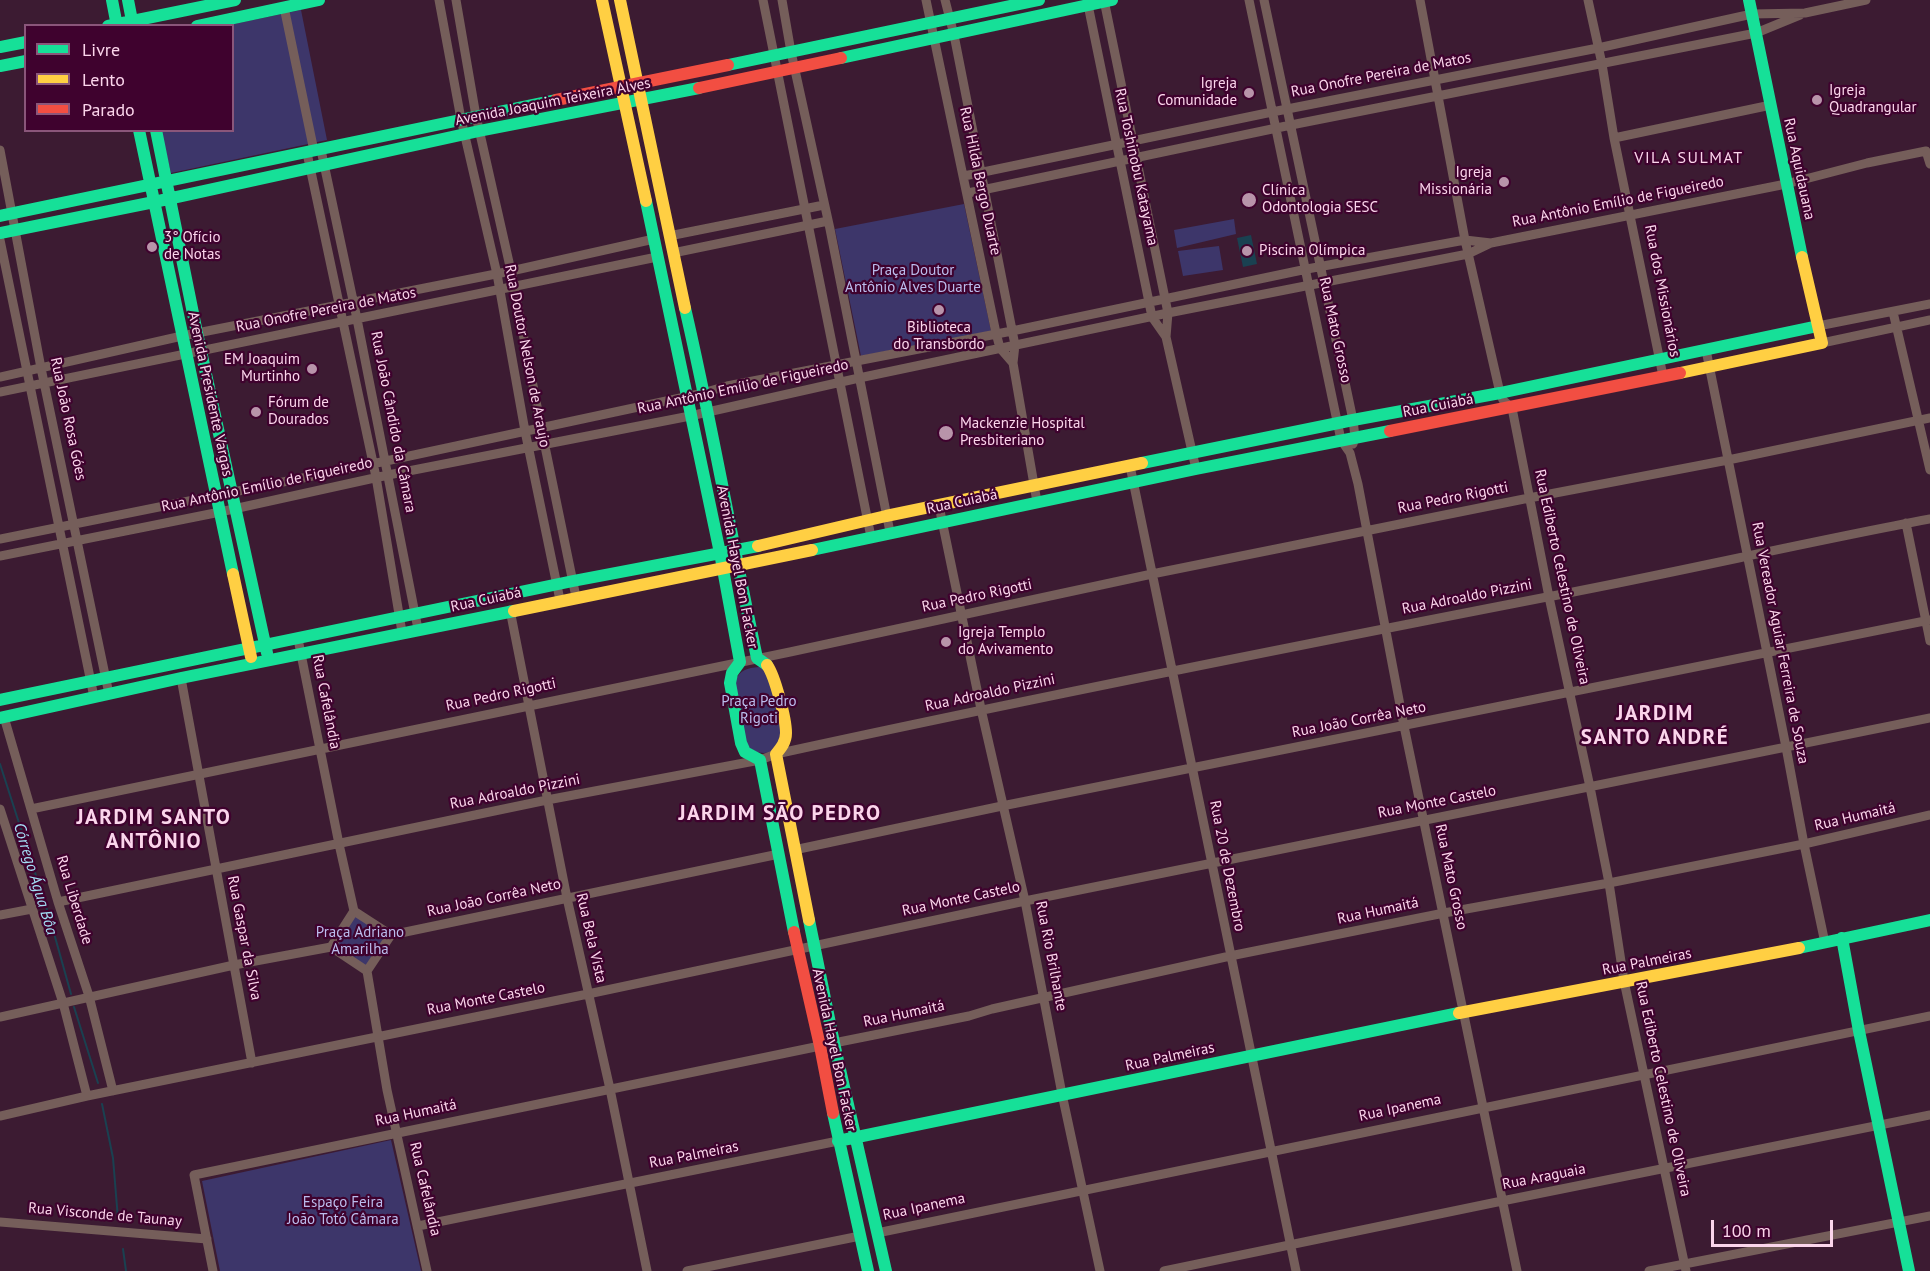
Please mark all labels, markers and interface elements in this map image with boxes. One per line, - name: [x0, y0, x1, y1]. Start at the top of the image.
- legend: [24, 24, 234, 132]
- text: Livre: [82, 38, 120, 61]
- street label: Rua Onofre Pereira de Matos: [1289, 49, 1473, 101]
- text: Lento: [82, 68, 125, 91]
- street label: Avenida Joaquim Teixeira Alves: [454, 74, 652, 130]
- place label: Igreja Comunidade: [1157, 75, 1237, 110]
- place label: Igreja Quadrangular: [1829, 82, 1917, 117]
- marker: Igreja Comunidade: [1242, 86, 1256, 100]
- street label: Rua Toshinobu Katayama: [1111, 87, 1161, 247]
- marker: Igreja Quadrangular: [1810, 93, 1824, 107]
- text: Parado: [82, 98, 135, 121]
- street label: Rua Hilda Bergo Duarte: [955, 105, 1005, 257]
- street label: Rua Aquidauana: [1779, 116, 1819, 222]
- district label: VILA SULMAT: [1634, 148, 1744, 168]
- place label: Igreja Missionária: [1419, 164, 1492, 199]
- street label: Rua Antônio Emílio de Figueiredo: [1511, 173, 1725, 231]
- marker: Igreja Missionária: [1497, 175, 1511, 189]
- place label: Clínica Odontologia SESC: [1262, 182, 1378, 217]
- marker: Clínica Odontologia SESC: [1240, 191, 1258, 209]
- street label: Rua dos Missionários: [1640, 223, 1684, 359]
- place label: 3° Ofício de Notas: [164, 229, 221, 264]
- marker: 3° Ofício de Notas: [145, 240, 159, 254]
- place label: Piscina Olímpica: [1259, 242, 1365, 260]
- marker: Piscina Olímpica: [1240, 244, 1254, 258]
- park label: Praça Doutor Antônio Alves Duarte: [845, 262, 981, 297]
- street label: Rua Doutor Nelson de Araujo: [500, 263, 554, 449]
- street label: Rua Mato Grosso: [1315, 276, 1355, 384]
- street label: Rua Onofre Pereira de Matos: [234, 284, 418, 336]
- marker: Biblioteca do Transbordo: [932, 303, 946, 317]
- street label: Avenida Presidente Vargas: [184, 310, 236, 478]
- place label: Biblioteca do Transbordo: [893, 319, 985, 354]
- street label: Rua João Cândido da Câmara: [367, 330, 419, 514]
- place label: EM Joaquim Murtinho: [224, 351, 300, 386]
- street label: Rua João Rosa Góes: [46, 356, 90, 482]
- street label: Rua Antônio Emílio de Figueiredo: [636, 356, 850, 418]
- marker: EM Joaquim Murtinho: [305, 362, 319, 376]
- street label: Rua Cuiabá: [1401, 390, 1475, 422]
- place label: Fórum de Dourados: [268, 394, 329, 429]
- marker: Fórum de Dourados: [249, 405, 263, 419]
- place label: Mackenzie Hospital Presbiteriano: [960, 415, 1085, 450]
- marker: Mackenzie Hospital Presbiteriano: [937, 424, 955, 442]
- street label: Rua Antônio Emílio de Figueiredo: [160, 454, 374, 516]
- street label: Rua Ediberto Celestino de Oliveira: [1530, 468, 1594, 686]
- street label: Rua Pedro Rigotti: [1396, 478, 1510, 518]
- street label: Avenida Hayel Bon Facker: [712, 484, 762, 650]
- street label: Rua Cuiabá: [925, 486, 999, 518]
- street label: Rua Vereador Aguiar Ferreira de Souza: [1748, 521, 1812, 765]
- street label: Rua Pedro Rigotti: [920, 576, 1034, 616]
- street label: Rua Adroaldo Pizzini: [1400, 576, 1534, 618]
- street label: Rua Cuiabá: [449, 584, 523, 616]
- place label: Igreja Templo do Avivamento: [958, 624, 1053, 659]
- marker: Igreja Templo do Avivamento: [939, 635, 953, 649]
- street label: Rua Cafelândia: [308, 653, 344, 751]
- street label: Rua Adroaldo Pizzini: [923, 670, 1057, 716]
- street label: Rua Pedro Rigotti: [444, 675, 558, 715]
- park label: Praça Pedro Rigoti: [721, 693, 797, 728]
- street label: Rua João Corrêa Neto: [1290, 698, 1428, 742]
- district label: JARDIM SANTO ANDRÉ: [1581, 701, 1729, 751]
- street label: Rua Adroaldo Pizzini: [448, 771, 582, 813]
- street label: Rua Monte Castelo: [1376, 782, 1498, 822]
- street label: Rua 20 de Dezembro: [1205, 799, 1249, 933]
- street label: Rua Humaitá: [1813, 799, 1897, 835]
- district label: JARDIM SÃO PEDRO: [678, 801, 882, 827]
- district label: JARDIM SANTO ANTÔNIO: [77, 805, 231, 855]
- water label: Córrego Água Bôa: [9, 821, 61, 937]
- street label: Rua Mato Grosso: [1431, 823, 1471, 931]
- street label: Rua Liberdade: [52, 853, 96, 947]
- street label: Rua Gaspar da Silva: [223, 874, 265, 1002]
- street label: Rua João Corrêa Neto: [426, 875, 562, 921]
- street label: Rua Monte Castelo: [900, 878, 1022, 920]
- street label: Rua Bela Vista: [572, 891, 610, 985]
- street label: Rua Humaitá: [1336, 894, 1420, 928]
- street label: Rua Rio Brilhante: [1031, 899, 1071, 1013]
- park label: Praça Adriano Amarilha: [316, 924, 404, 959]
- street label: Rua Palmeiras: [1601, 945, 1693, 979]
- street label: Avenida Hayel Bon Facker: [808, 967, 860, 1133]
- street label: Rua Monte Castelo: [425, 979, 547, 1019]
- street label: Rua Ediberto Celestino de Oliveira: [1631, 980, 1695, 1198]
- street label: Rua Humaitá: [862, 997, 946, 1031]
- street label: Rua Palmeiras: [1124, 1039, 1216, 1075]
- street label: Rua Ipanema: [1357, 1090, 1443, 1126]
- street label: Rua Humaitá: [374, 1096, 458, 1130]
- street label: Rua Palmeiras: [648, 1138, 740, 1172]
- street label: Rua Cafelândia: [405, 1140, 445, 1238]
- street label: Rua Araguaia: [1501, 1160, 1587, 1194]
- street label: Rua Ipanema: [881, 1189, 967, 1225]
- park label: Espaço Feira João Totó Câmara: [287, 1194, 399, 1229]
- street label: Rua Visconde de Taunay: [27, 1199, 183, 1231]
- scale bar: [1714, 1208, 1836, 1246]
- text: 100 m: [1722, 1219, 1771, 1242]

